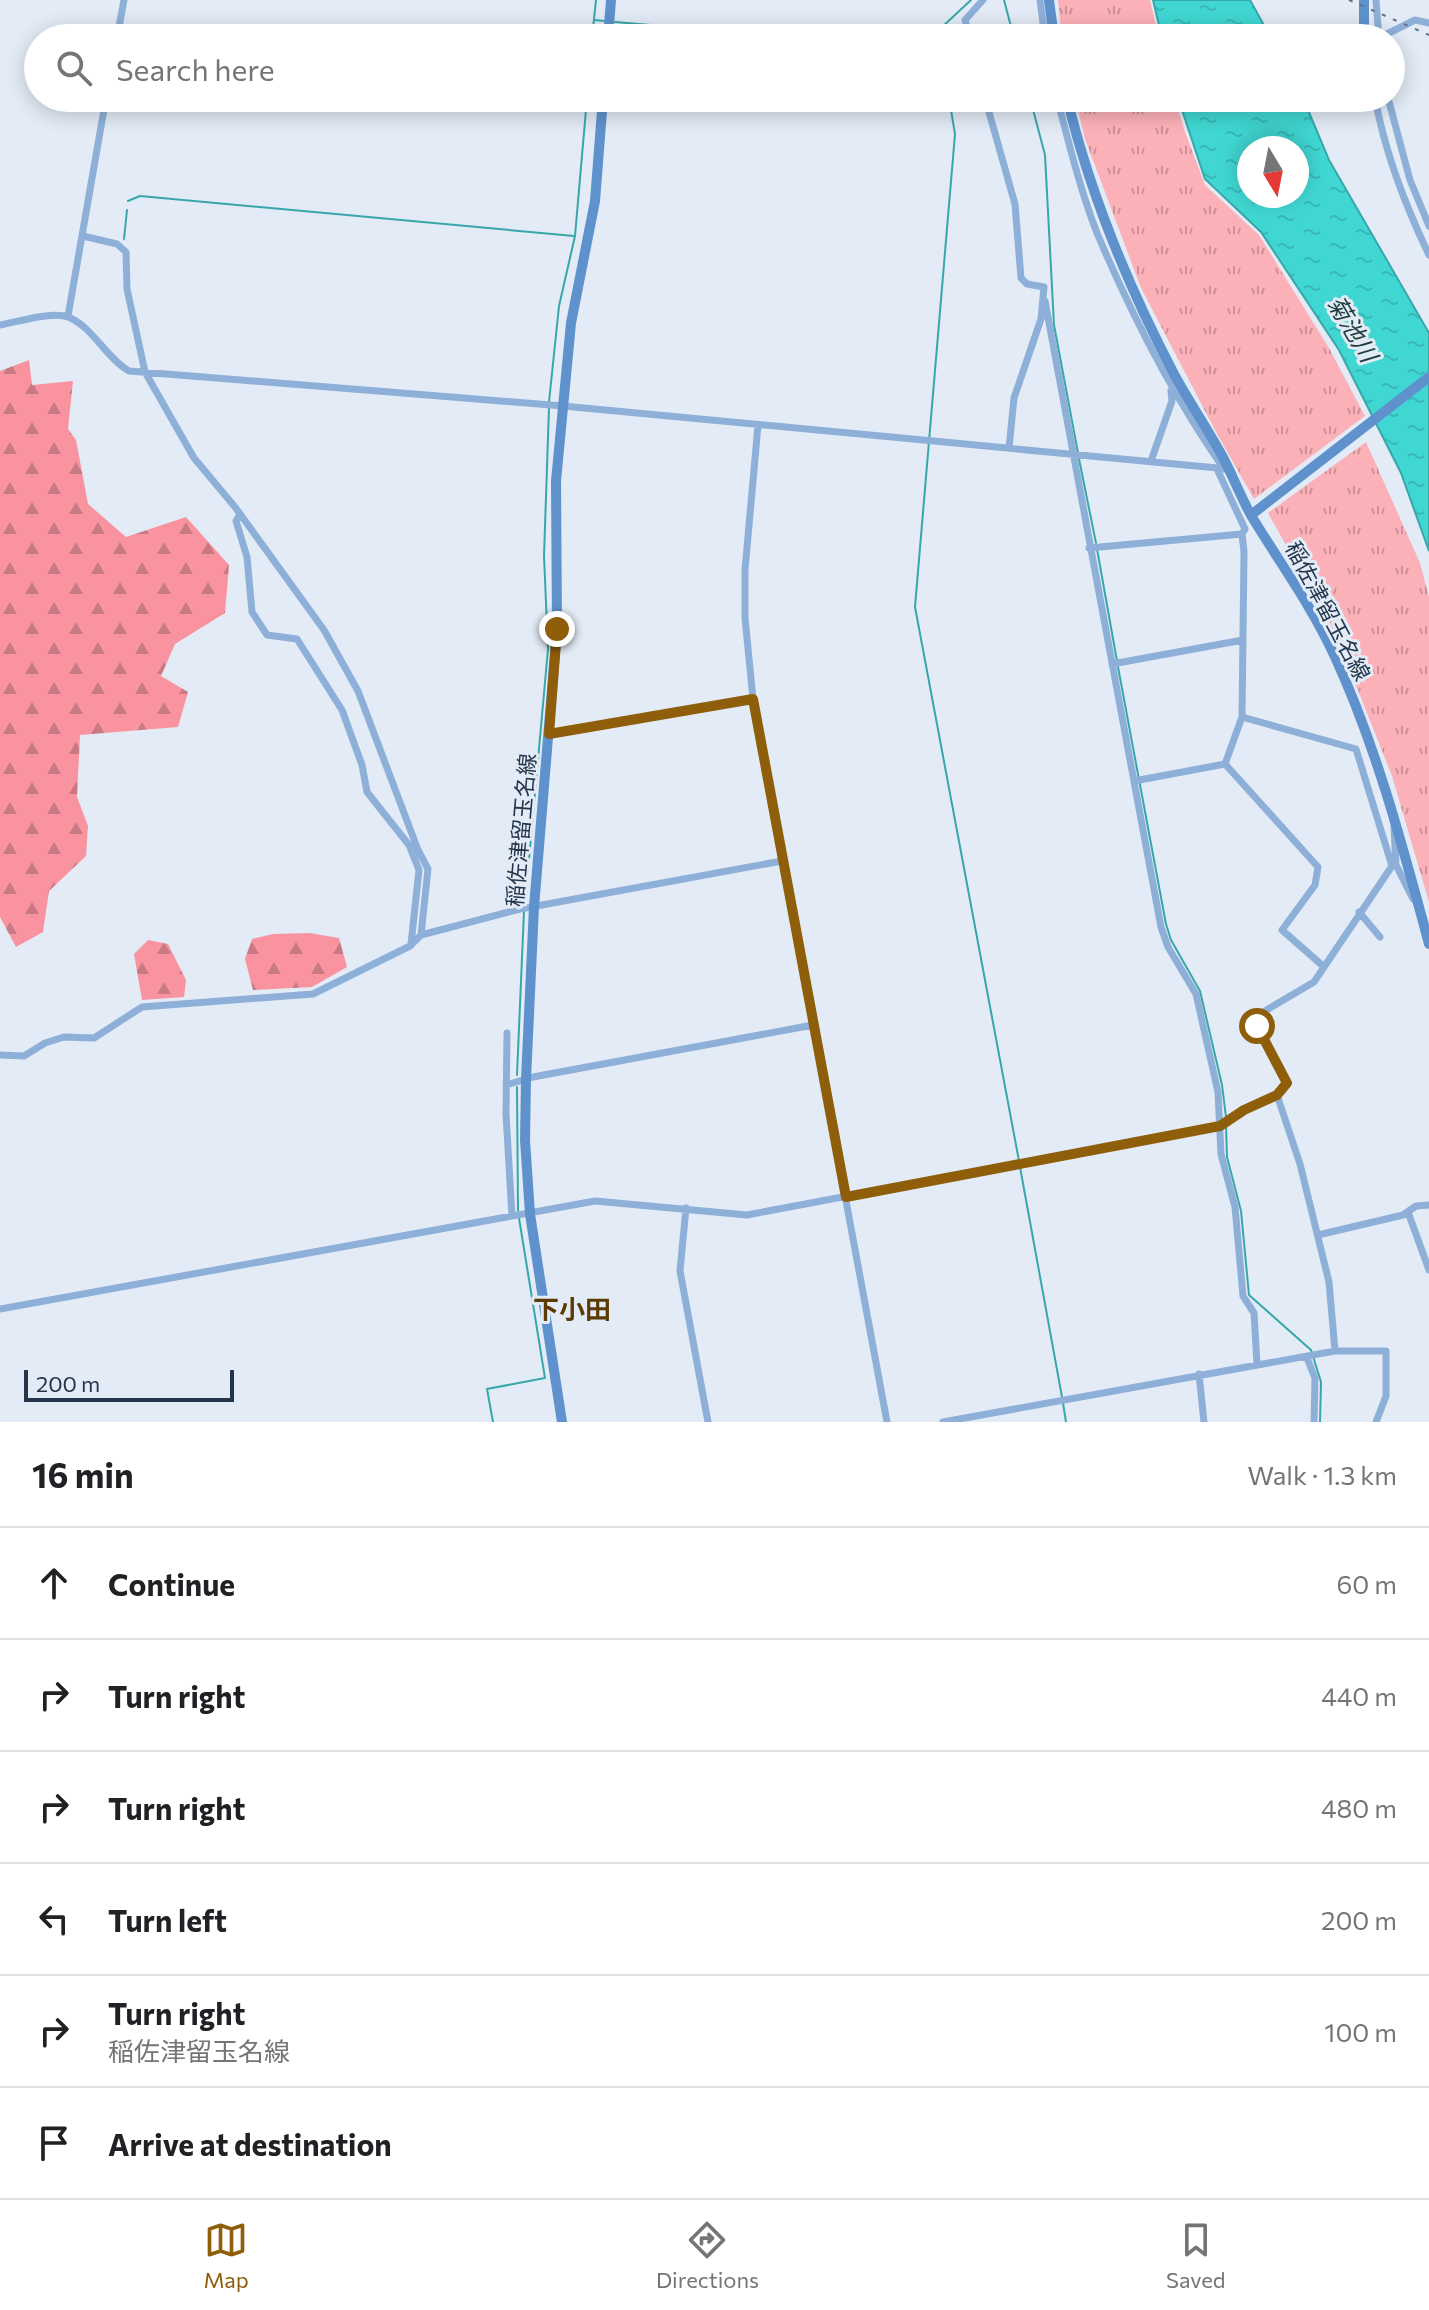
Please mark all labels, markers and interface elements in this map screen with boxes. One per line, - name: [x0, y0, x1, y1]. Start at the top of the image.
- search box: [24, 24, 1405, 112]
- icon: search: [52, 46, 96, 90]
- text: Search here: [116, 50, 275, 87]
- north arrow: [1237, 136, 1309, 208]
- water label: 菊池川: [1322, 290, 1386, 369]
- street label: 稲佐津留玉名線: [1280, 536, 1377, 685]
- route end: [539, 611, 575, 647]
- street label: 稲佐津留玉名線: [500, 752, 541, 908]
- route start: [1239, 1008, 1275, 1044]
- district label: 下小田: [533, 1293, 611, 1324]
- scale bar: [24, 1366, 234, 1402]
- text: 200 m: [36, 1370, 100, 1397]
- text: 16 min: [32, 1453, 134, 1495]
- text: Walk · 1.3 km: [1248, 1459, 1397, 1490]
- icon: ahead: [32, 1561, 76, 1605]
- text: Continue: [108, 1565, 235, 1602]
- text: 60 m: [1337, 1568, 1397, 1599]
- icon: right: [32, 1673, 76, 1717]
- text: Turn right: [108, 1677, 245, 1714]
- text: 440 m: [1321, 1680, 1397, 1711]
- icon: right: [32, 1785, 76, 1829]
- text: Turn right: [108, 1789, 245, 1826]
- text: 480 m: [1321, 1792, 1397, 1823]
- icon: left: [32, 1897, 76, 1941]
- text: Turn left: [108, 1901, 227, 1938]
- text: 200 m: [1321, 1904, 1397, 1935]
- text: Turn right: [108, 1994, 245, 2031]
- icon: right: [32, 2009, 76, 2053]
- text: 100 m: [1324, 2016, 1397, 2047]
- text: 稲佐津留玉名線: [108, 2035, 290, 2066]
- icon: arrive: [32, 2121, 76, 2165]
- text: Arrive at destination: [108, 2125, 392, 2162]
- tab: Map: [204, 2218, 249, 2293]
- tab: Directions: [656, 2218, 759, 2293]
- tab: Saved: [1166, 2218, 1225, 2293]

